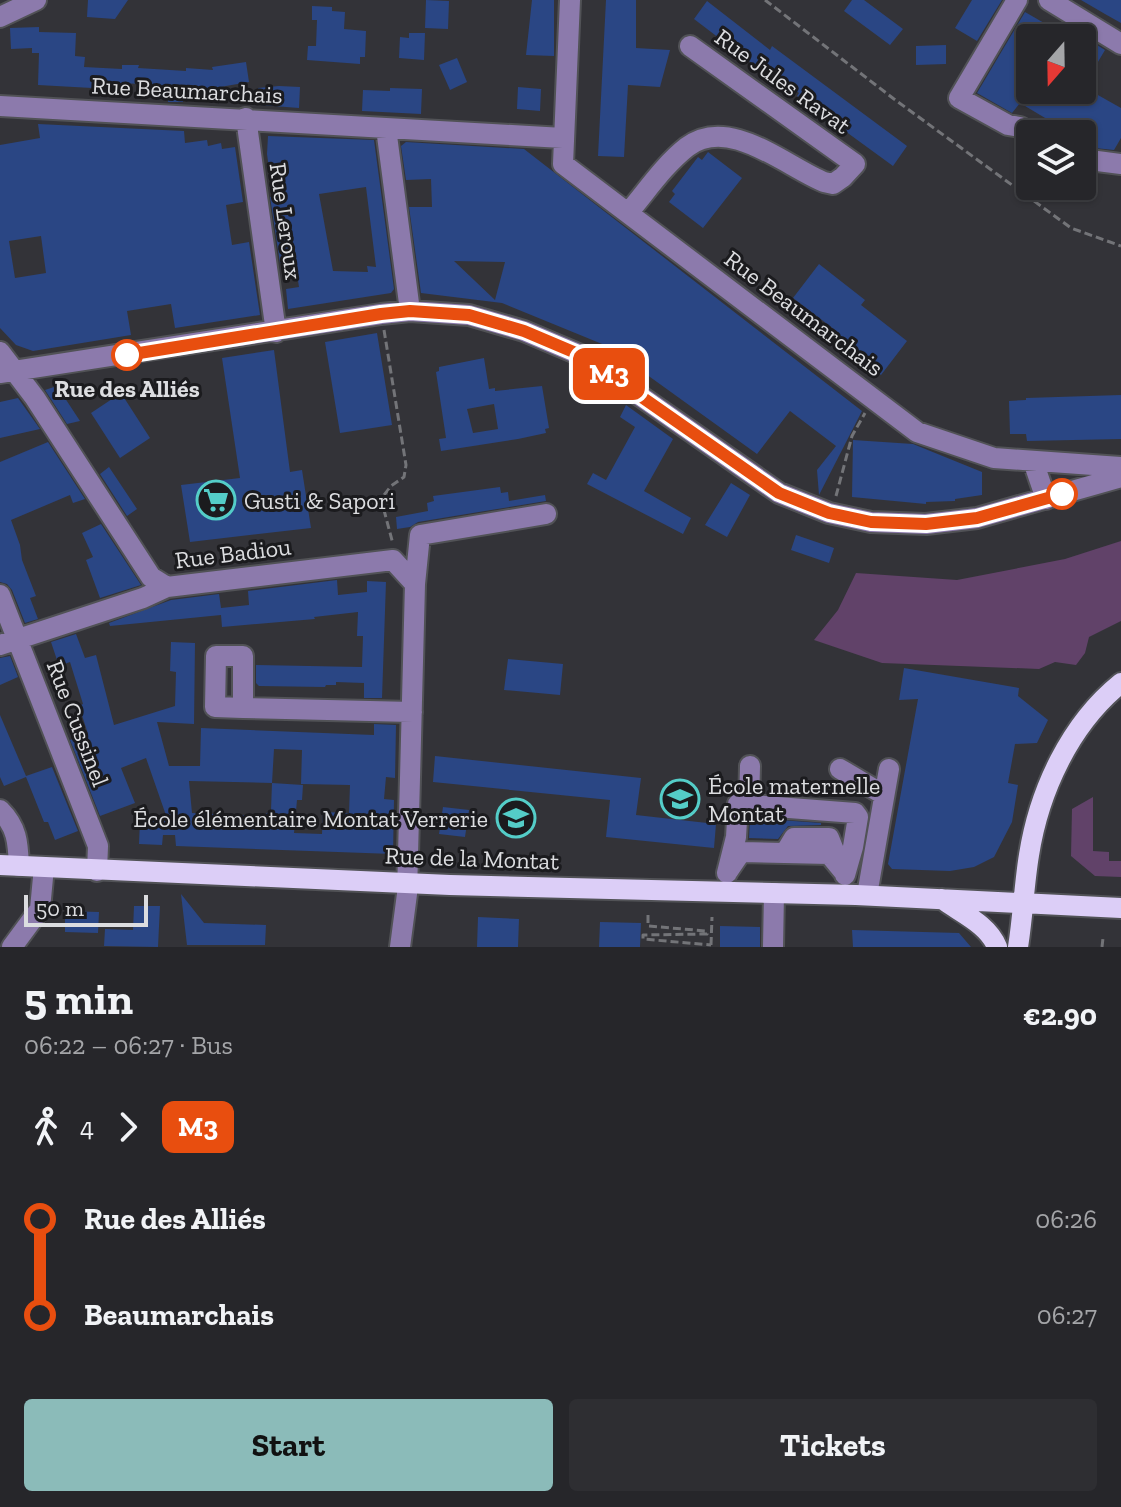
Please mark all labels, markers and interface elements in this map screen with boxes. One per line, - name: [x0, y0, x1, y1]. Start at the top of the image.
- street label: Rue Jules Ravat: [709, 22, 857, 140]
- north arrow: [1016, 24, 1096, 104]
- map controls: [1016, 24, 1096, 200]
- street label: Rue Beaumarchais: [91, 71, 283, 109]
- button: layers: [1016, 120, 1096, 200]
- street label: Rue Leroux: [263, 161, 309, 281]
- street label: Rue Beaumarchais: [719, 244, 889, 382]
- marker: Rue des Alliés: [112, 340, 142, 370]
- line badge: M3: [573, 348, 645, 400]
- text: M3: [589, 357, 629, 390]
- place label: Rue des Alliés: [54, 374, 200, 403]
- supermarket icon: Gusti & Sapori: [195, 479, 237, 521]
- unlabelled marker: [1047, 479, 1077, 509]
- place label: Gusti & Sapori: [244, 486, 396, 515]
- street label: Rue Badiou: [173, 531, 293, 575]
- street label: Rue Cussinel: [41, 656, 115, 790]
- place label: École maternelle Montat: [708, 771, 880, 828]
- school or university icon: École maternelle Montat: [659, 778, 701, 820]
- school or university icon: École élémentaire Montat Verrerie: [495, 797, 537, 839]
- place label: École élémentaire Montat Verrerie: [133, 804, 488, 833]
- street label: Rue de la Montat: [384, 840, 560, 876]
- scale bar: [24, 891, 148, 927]
- text: 50 m: [36, 895, 84, 922]
- text: 5 min: [24, 972, 133, 1025]
- text: €2.90: [1023, 997, 1097, 1033]
- text: 06:22 – 06:27 · Bus: [24, 1029, 233, 1061]
- icon: walk: [24, 1105, 68, 1149]
- icon: forward: [106, 1105, 150, 1149]
- text: M3: [178, 1110, 218, 1143]
- text: 4: [80, 1111, 94, 1143]
- text: Rue des Alliés: [84, 1201, 266, 1237]
- text: 06:26: [1035, 1203, 1097, 1235]
- text: Beaumarchais: [84, 1297, 274, 1333]
- text: 06:27: [1037, 1299, 1097, 1331]
- button: Start: [24, 1399, 553, 1491]
- button: Tickets: [569, 1399, 1097, 1491]

